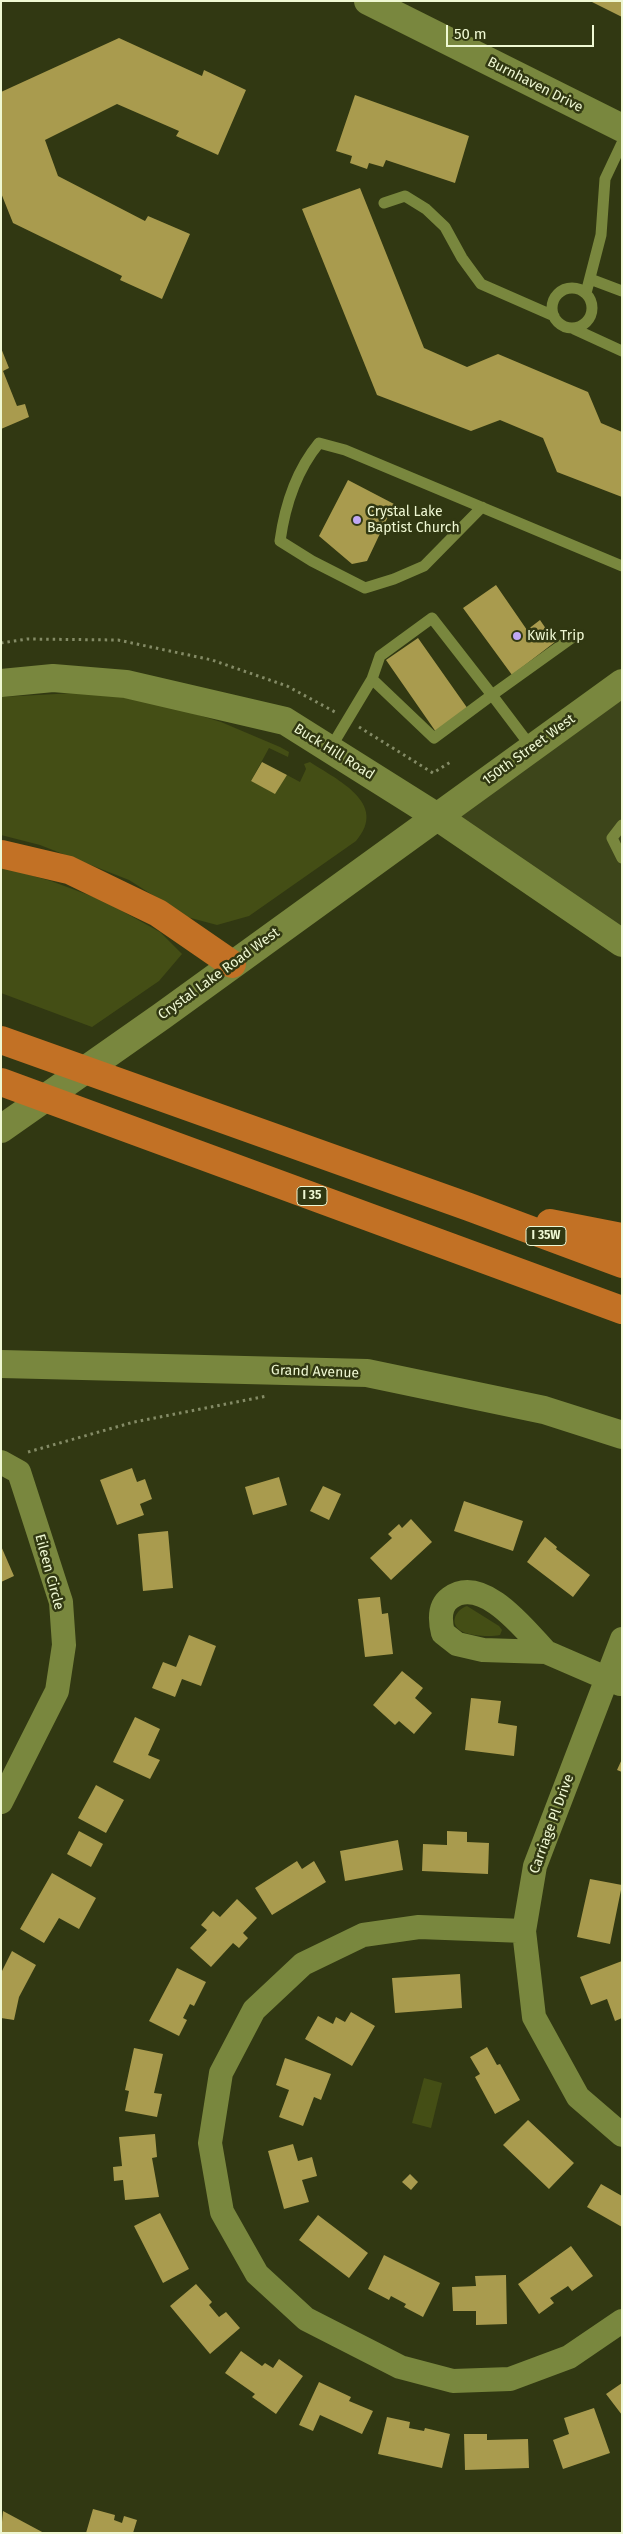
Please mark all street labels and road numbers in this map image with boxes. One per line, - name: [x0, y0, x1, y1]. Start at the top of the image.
- street label: Burnhaven Drive: [484, 54, 586, 116]
- street label: 150th Street West: [479, 711, 579, 789]
- street label: Buck Hill Road: [291, 721, 377, 783]
- street label: Crystal Lake Road West: [155, 924, 283, 1024]
- road number: I 35: [297, 1186, 327, 1206]
- road number: I 35W: [526, 1226, 566, 1246]
- street label: Grand Avenue: [271, 1362, 359, 1382]
- street label: Eileen Circle: [31, 1532, 67, 1612]
- street label: Carriage Pl Drive: [526, 1772, 578, 1876]

